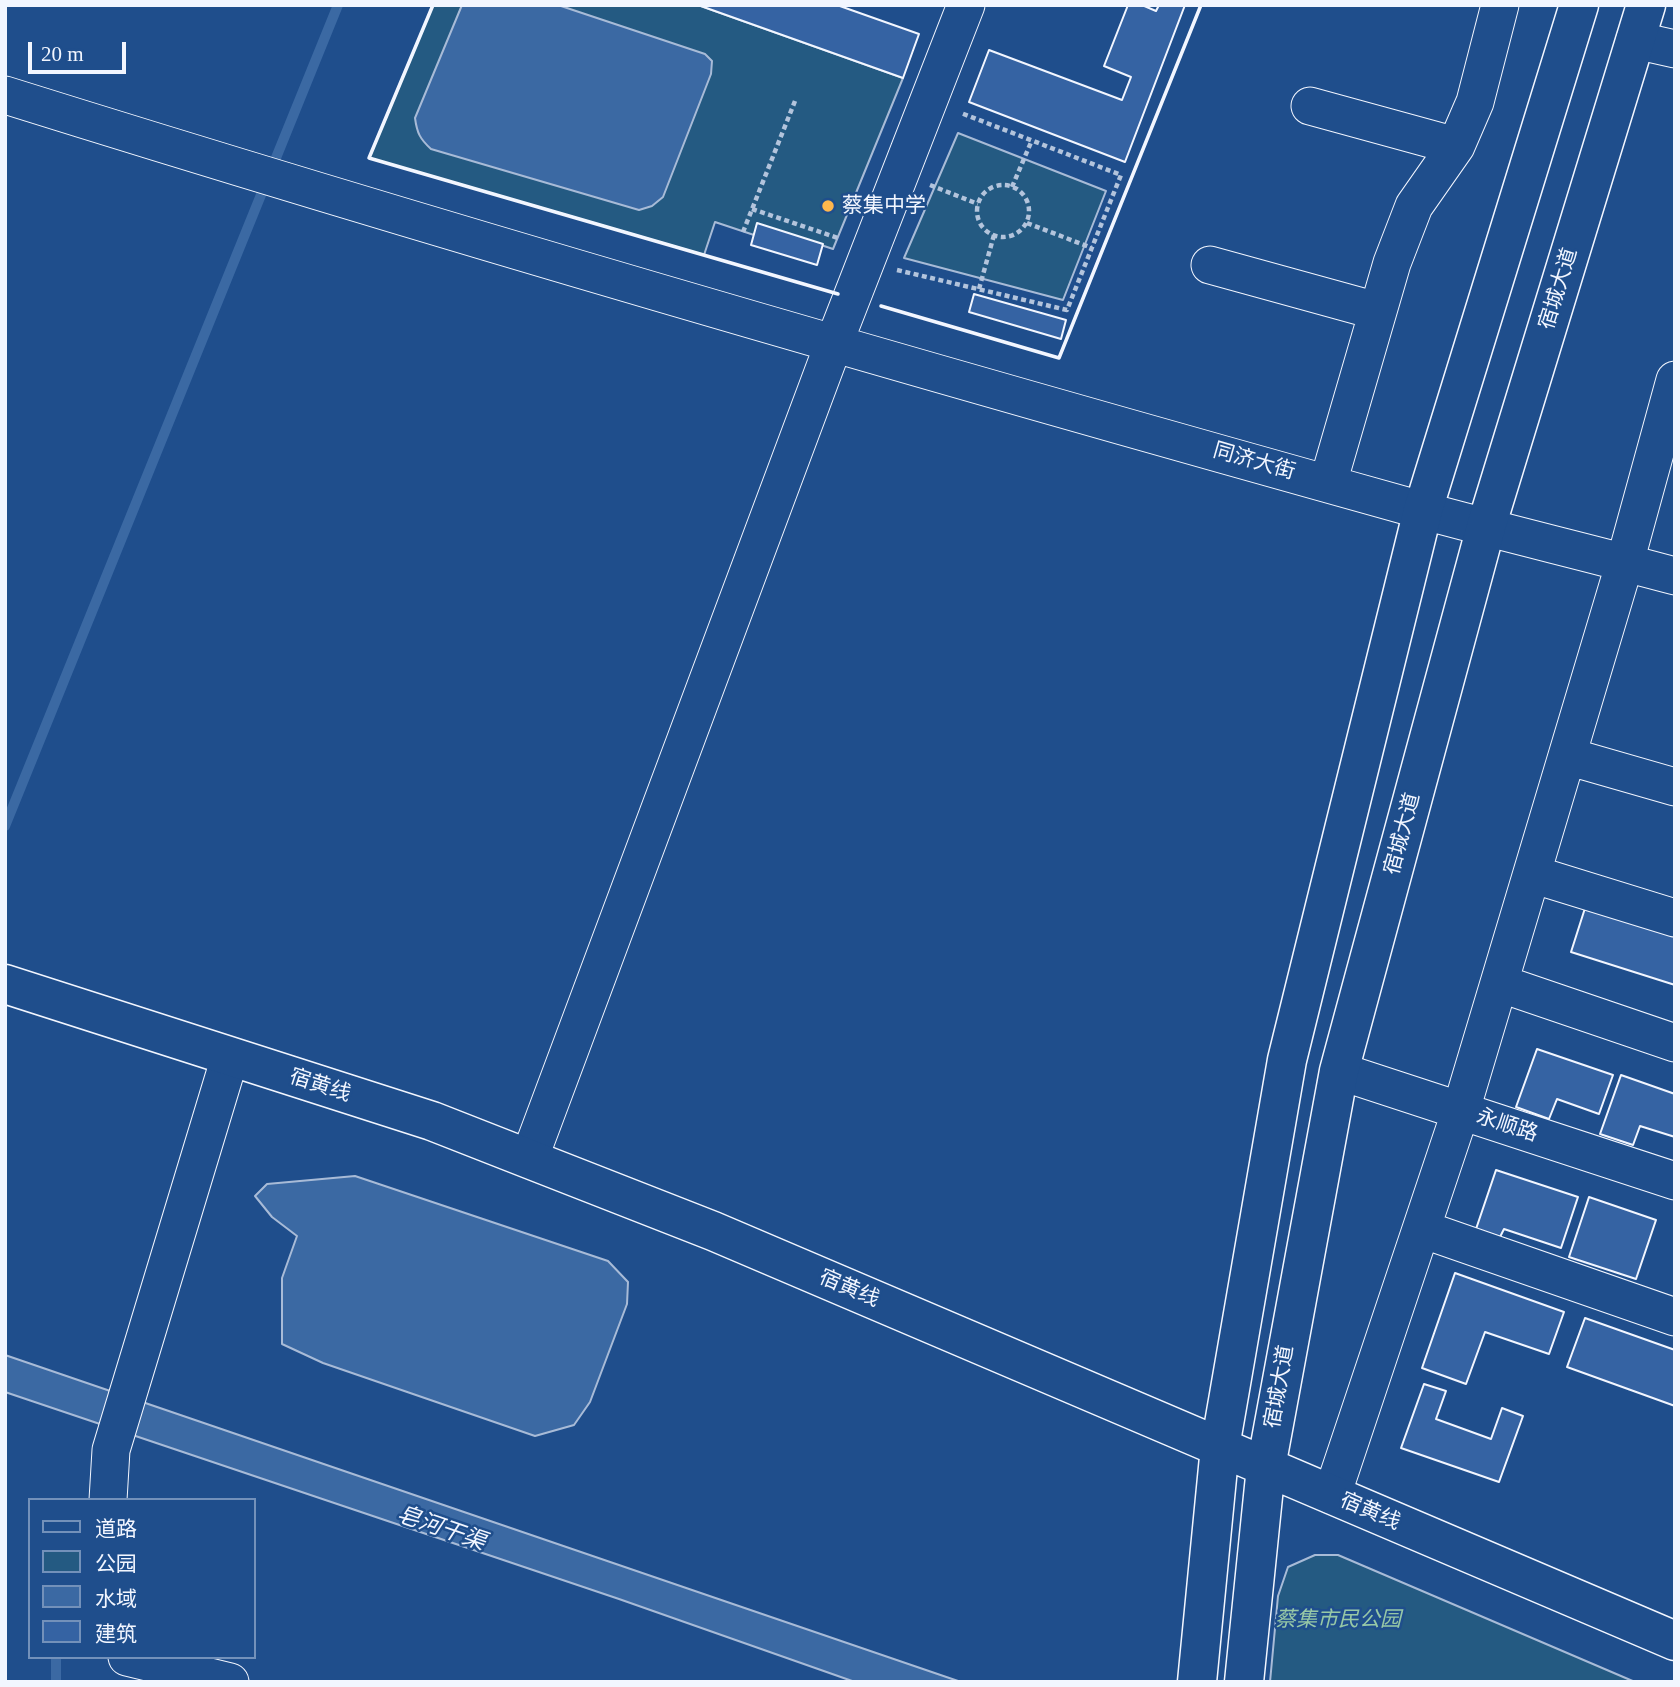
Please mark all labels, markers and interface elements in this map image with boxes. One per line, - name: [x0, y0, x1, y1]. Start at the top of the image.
- scale bar: [32, 28, 130, 72]
- text: 20 m: [41, 42, 84, 66]
- place label: 蔡集中学: [842, 193, 926, 219]
- marker: 蔡集中学: [820, 198, 836, 214]
- street label: 宿城大道: [1535, 245, 1583, 333]
- street label: 同济大街: [1210, 438, 1298, 486]
- street label: 宿城大道: [1380, 790, 1426, 878]
- street label: 宿黄线: [286, 1064, 354, 1108]
- street label: 永顺路: [1473, 1104, 1541, 1148]
- street label: 宿黄线: [815, 1265, 883, 1313]
- street label: 宿城大道: [1260, 1343, 1300, 1431]
- street label: 宿黄线: [1336, 1488, 1404, 1536]
- legend: [28, 1498, 256, 1659]
- water label: 皂河干渠: [393, 1501, 489, 1557]
- text: 道路: [95, 1517, 137, 1541]
- text: 公园: [95, 1552, 137, 1576]
- text: 水域: [95, 1587, 137, 1611]
- park label: 蔡集市民公园: [1275, 1607, 1401, 1633]
- text: 建筑: [95, 1622, 137, 1646]

